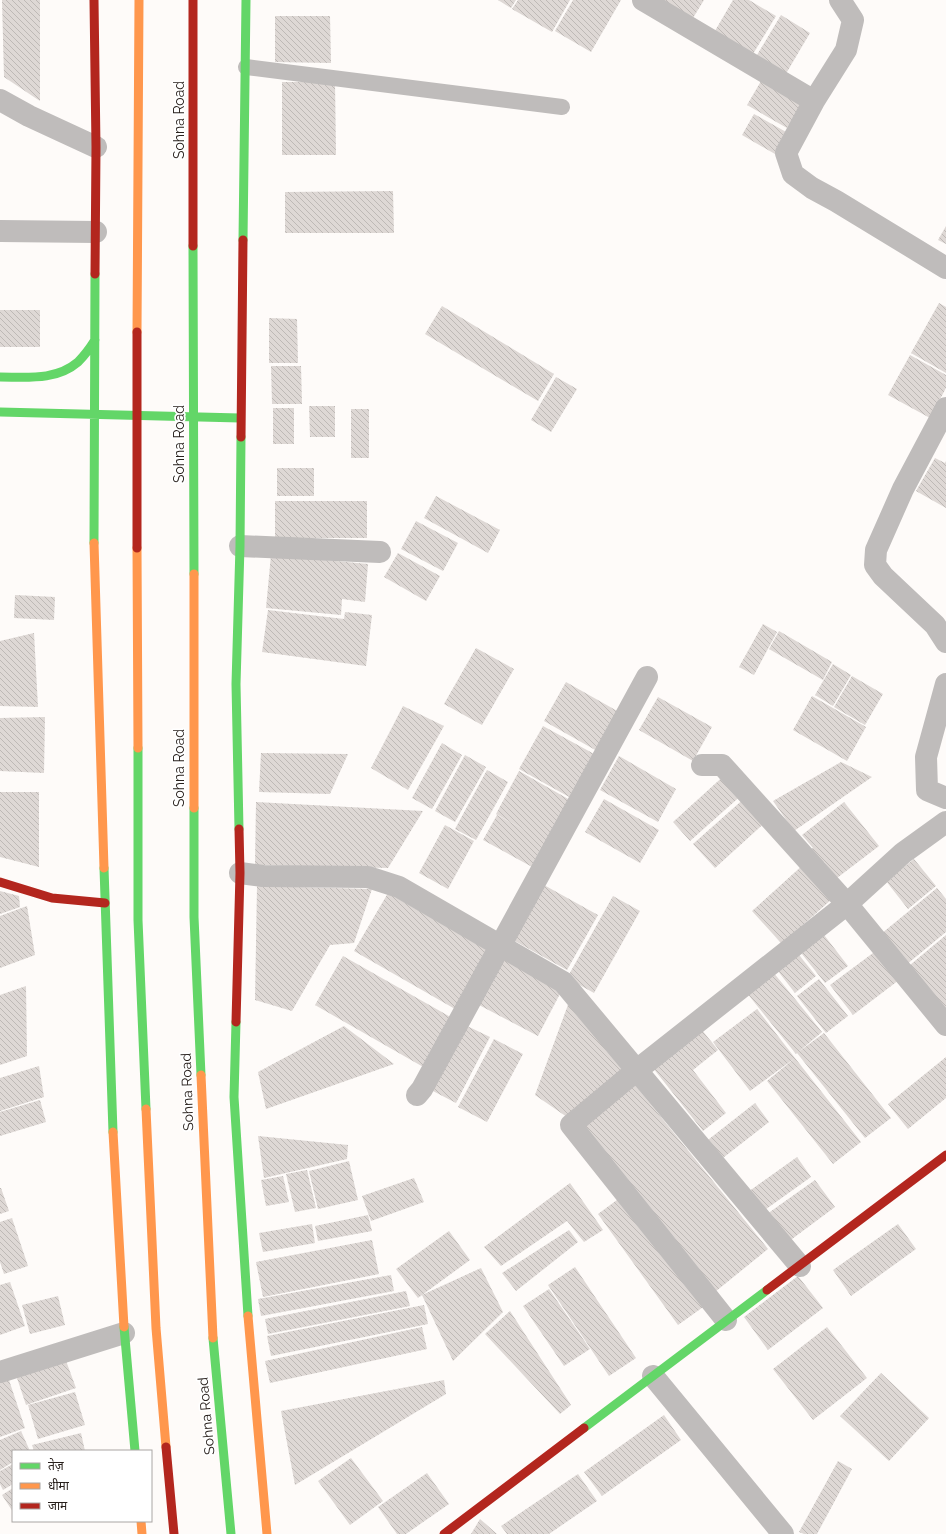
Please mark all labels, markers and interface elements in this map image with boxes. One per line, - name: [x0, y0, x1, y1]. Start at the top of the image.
- street label: Sohna Road: [171, 81, 187, 159]
- street label: Sohna Road: [171, 405, 187, 483]
- street label: Sohna Road: [171, 729, 187, 807]
- street label: Sohna Road: [178, 1053, 196, 1131]
- street label: Sohna Road: [195, 1376, 217, 1456]
- legend: [12, 1450, 152, 1522]
- text: तेज़: [48, 1458, 65, 1473]
- text: धीमा: [48, 1478, 70, 1493]
- text: जाम: [48, 1499, 68, 1513]

